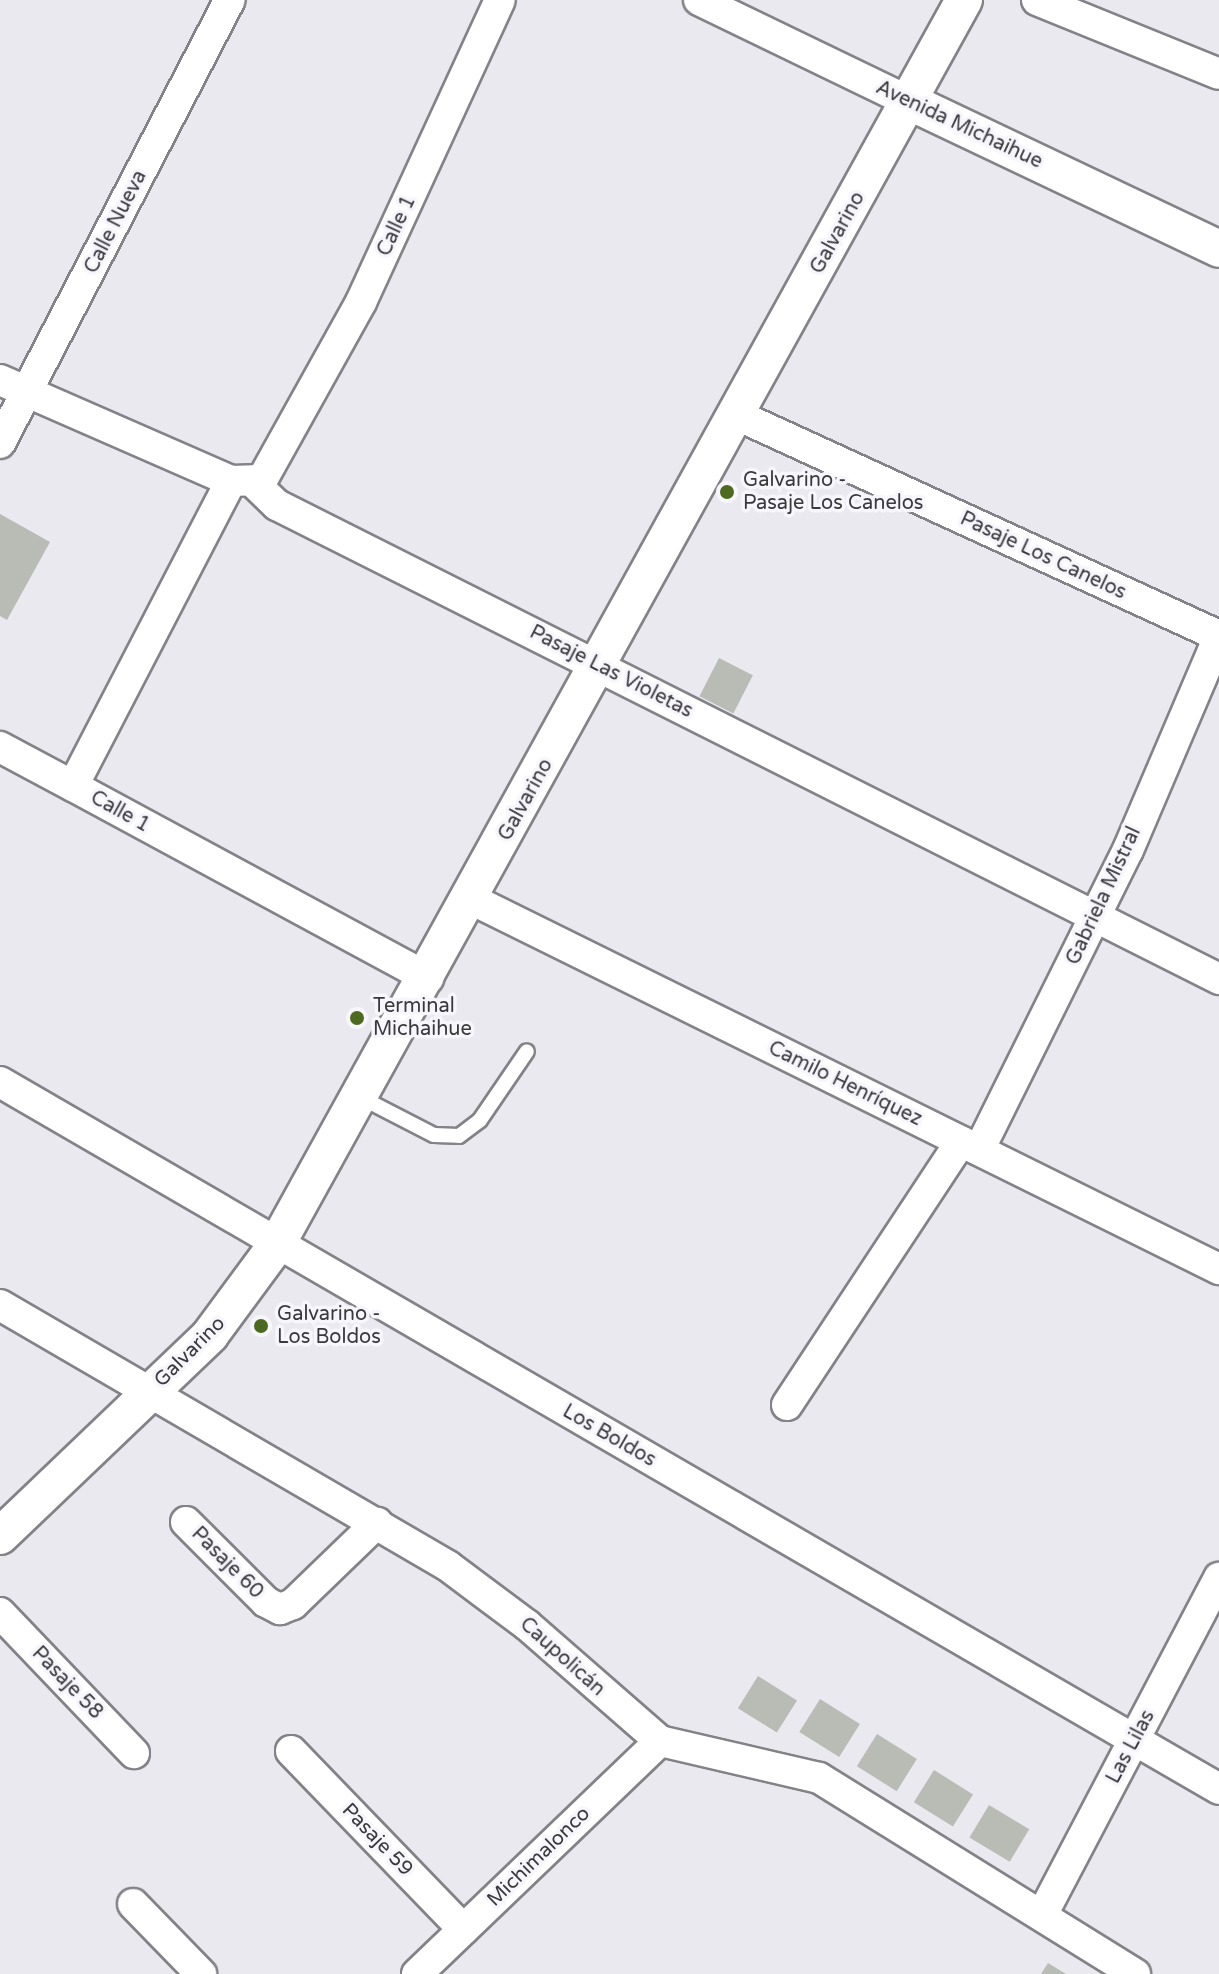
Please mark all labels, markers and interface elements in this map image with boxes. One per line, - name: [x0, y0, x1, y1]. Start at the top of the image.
- street label: Avenida Michaihue: [872, 76, 1046, 174]
- street label: Calle Nueva: [80, 166, 152, 278]
- street label: Galvarino: [806, 188, 870, 278]
- street label: Calle 1: [373, 192, 421, 260]
- place label: Galvarino - Pasaje Los Canelos: [743, 468, 923, 515]
- marker: Galvarino - Pasaje Los Canelos: [718, 483, 736, 501]
- street label: Pasaje Los Canelos: [956, 507, 1130, 605]
- street label: Pasaje Las Violetas: [525, 621, 697, 723]
- street label: Galvarino: [494, 755, 558, 845]
- street label: Calle 1: [86, 786, 154, 838]
- street label: Gabriela Mistral: [1062, 823, 1146, 969]
- place label: Terminal Michaihue: [373, 994, 472, 1041]
- marker: Terminal Michaihue: [348, 1009, 366, 1027]
- street label: Camilo Henríquez: [764, 1036, 926, 1132]
- place label: Galvarino - Los Boldos: [277, 1302, 381, 1349]
- street label: Galvarino: [150, 1312, 230, 1392]
- marker: Galvarino - Los Boldos: [252, 1317, 270, 1335]
- street label: Los Boldos: [558, 1400, 660, 1472]
- street label: Pasaje 60: [186, 1522, 268, 1604]
- street label: Caupolicán: [515, 1613, 609, 1701]
- street label: Pasaje 58: [27, 1642, 107, 1724]
- street label: Las Lilas: [1102, 1706, 1160, 1788]
- street label: Pasaje 59: [337, 1799, 417, 1881]
- street label: Michimalonco: [483, 1802, 595, 1912]

